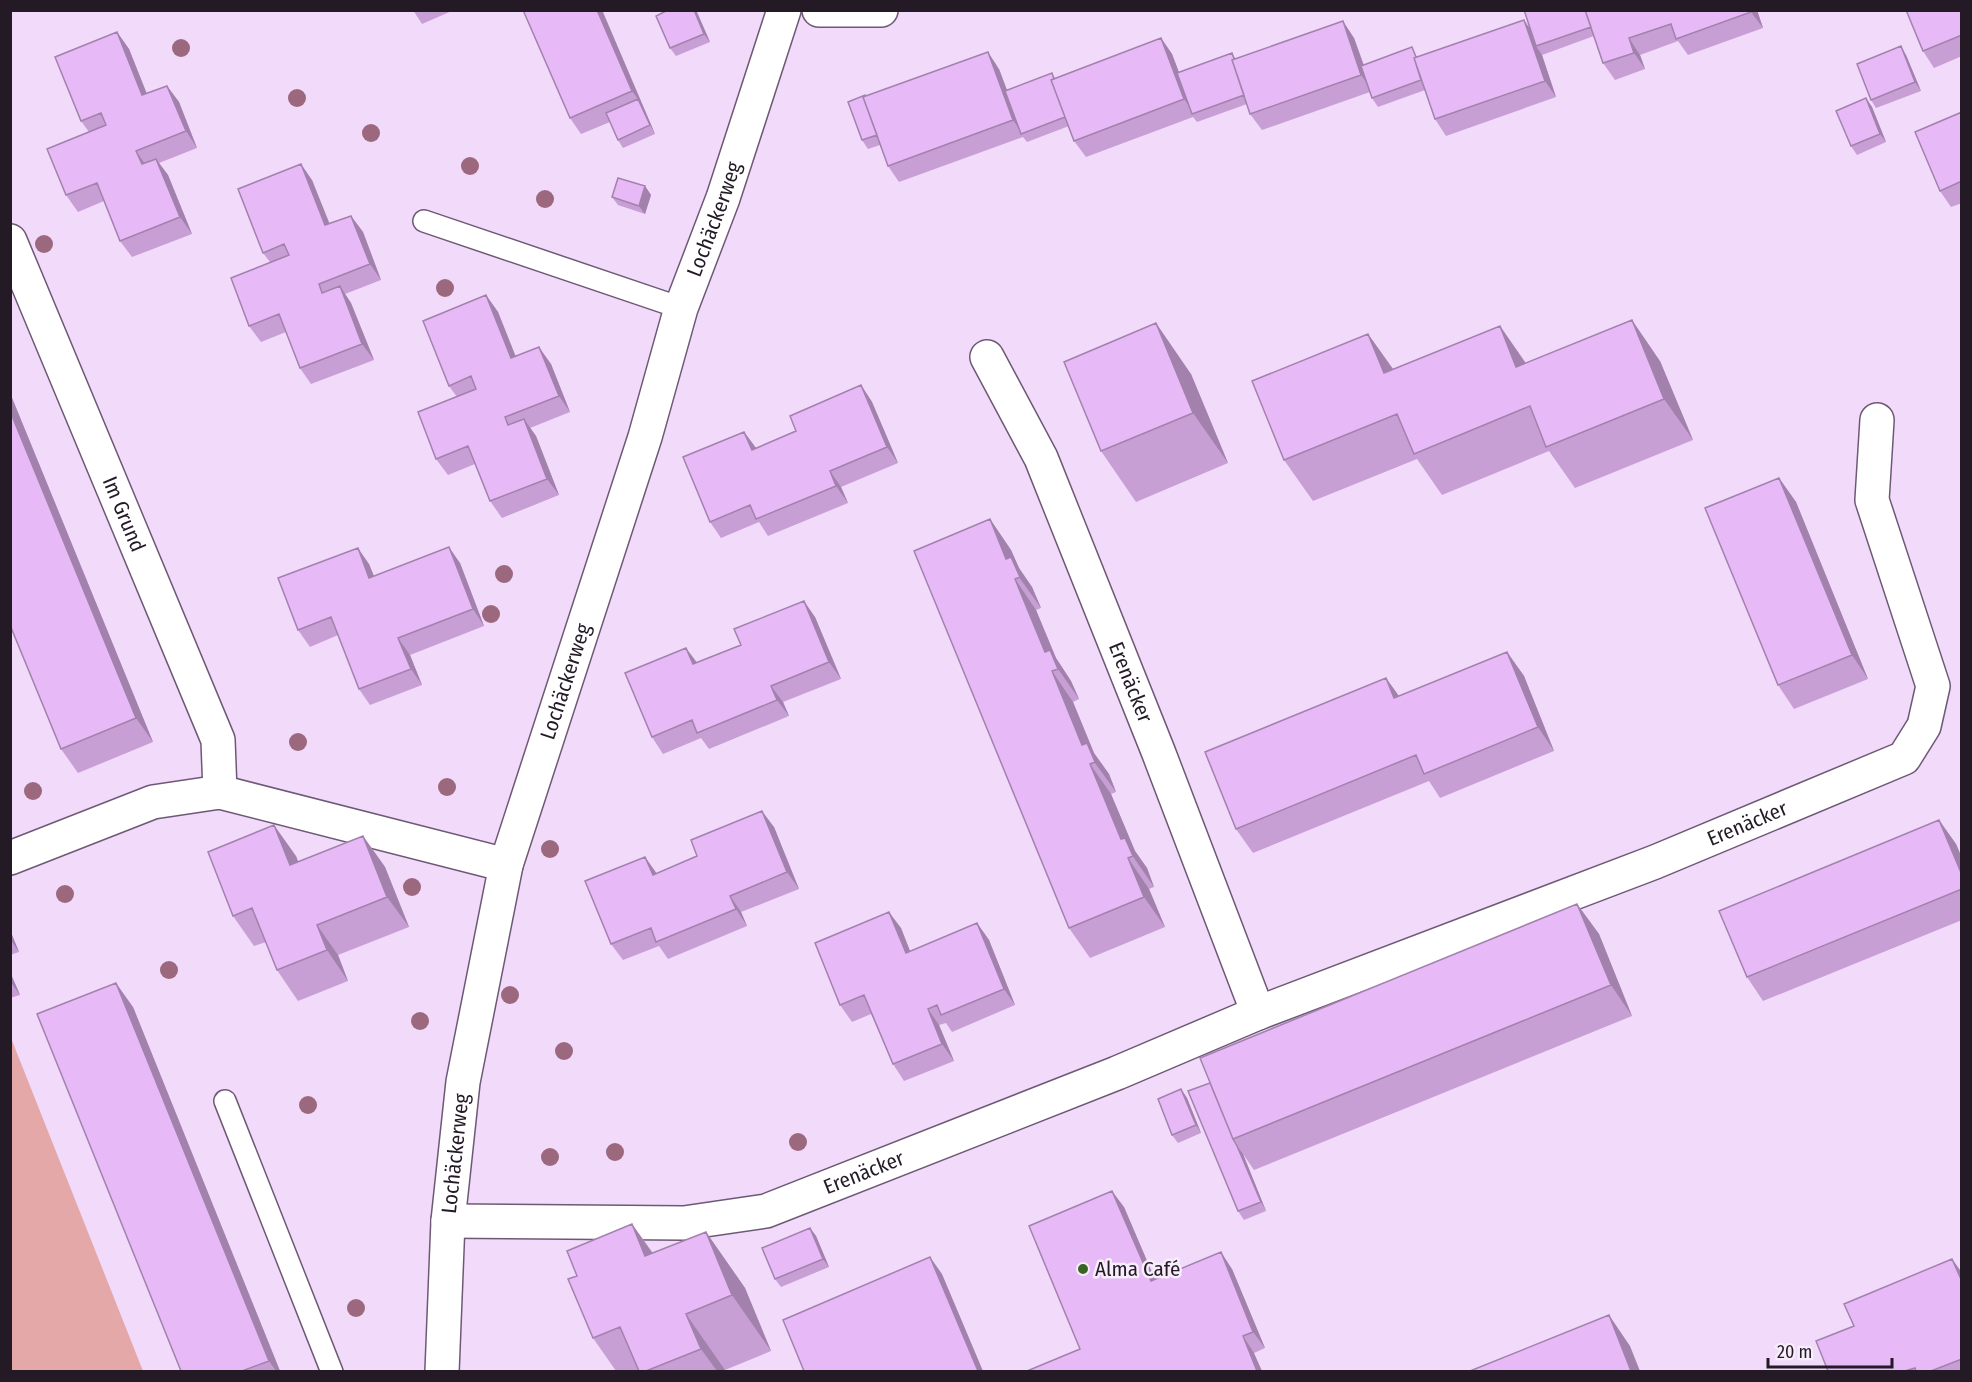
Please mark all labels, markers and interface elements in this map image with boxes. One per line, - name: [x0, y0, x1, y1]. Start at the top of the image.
- street label: Lochäckerweg: [681, 158, 747, 280]
- street label: Im Grund: [97, 473, 151, 556]
- street label: Lochäckerweg: [535, 620, 597, 743]
- street label: Erenäcker: [1103, 638, 1159, 727]
- street label: Erenäcker: [1703, 795, 1792, 852]
- street label: Lochäckerweg: [436, 1092, 475, 1215]
- street label: Erenäcker: [820, 1145, 909, 1200]
- place label: Alma Café: [1095, 1256, 1180, 1282]
- marker: Alma Café: [1076, 1262, 1090, 1276]
- scale bar: [1768, 1331, 1892, 1369]
- text: 20 m: [1777, 1341, 1812, 1363]

